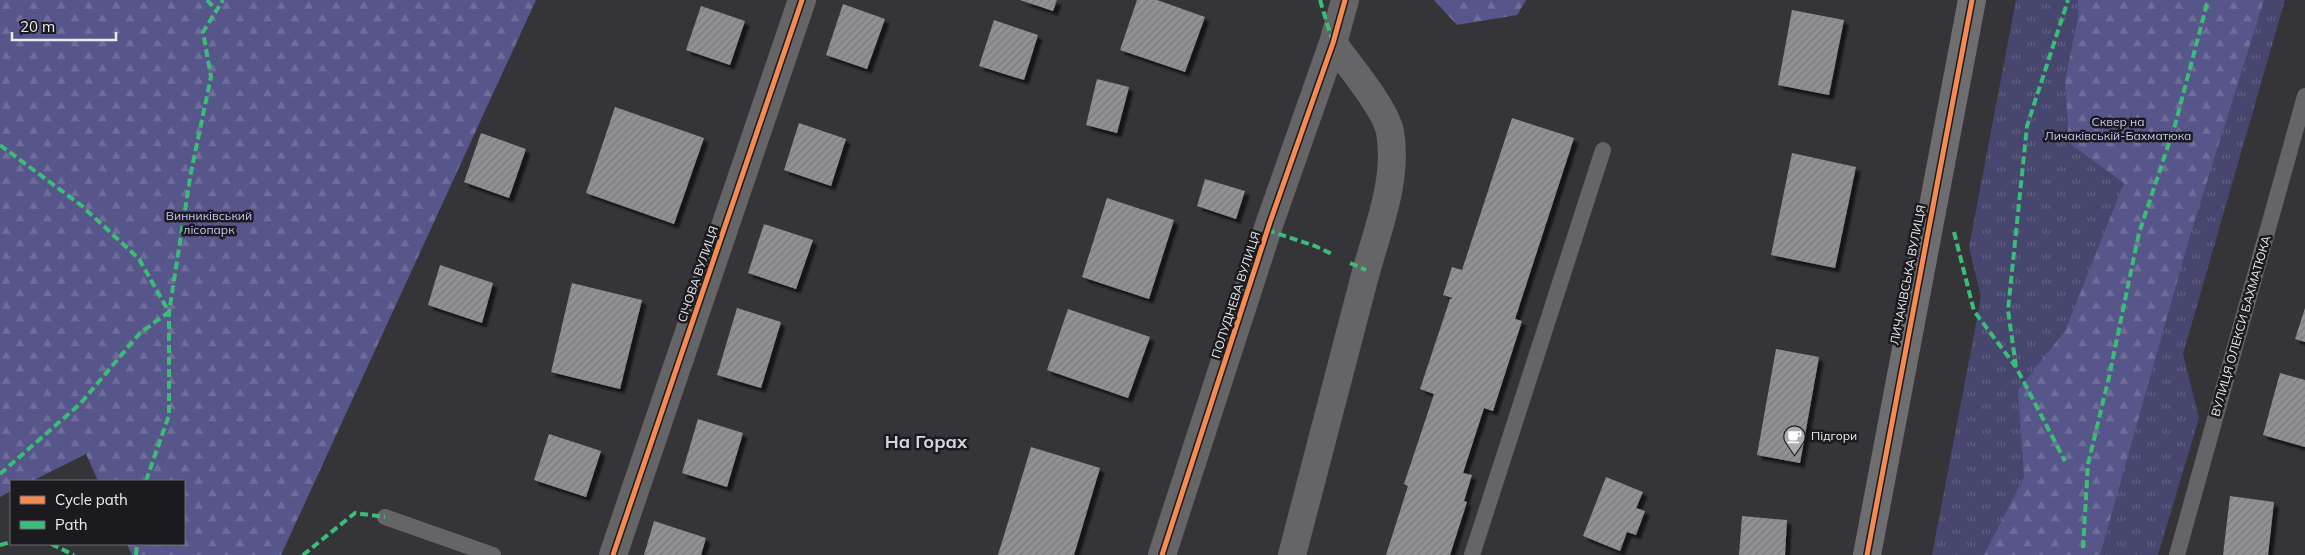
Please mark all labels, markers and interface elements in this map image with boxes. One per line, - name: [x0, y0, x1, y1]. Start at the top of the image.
- scale bar: [12, 10, 116, 42]
- text: 20 m: [20, 17, 55, 36]
- park label: Сквер на Личаківській-Бахматюка: [2045, 114, 2191, 143]
- street label: ЛИЧАКІВСЬКА ВУЛИЦЯ: [1887, 204, 1928, 346]
- park label: Винниківський лісопарк: [166, 208, 252, 237]
- street label: СІЧОВА ВУЛИЦЯ: [674, 224, 721, 324]
- street label: ПОЛУДНЕВА ВУЛИЦЯ: [1208, 230, 1263, 360]
- street label: ВУЛИЦЯ ОЛЕКСИ БАХМАТЮКА: [2207, 234, 2274, 418]
- cafe icon: Підгори: [1783, 424, 1807, 455]
- place label: Підгори: [1811, 428, 1857, 443]
- district label: На Горах: [885, 430, 968, 453]
- legend: [10, 480, 185, 545]
- text: Cycle path: [55, 490, 128, 509]
- text: Path: [55, 515, 87, 534]

